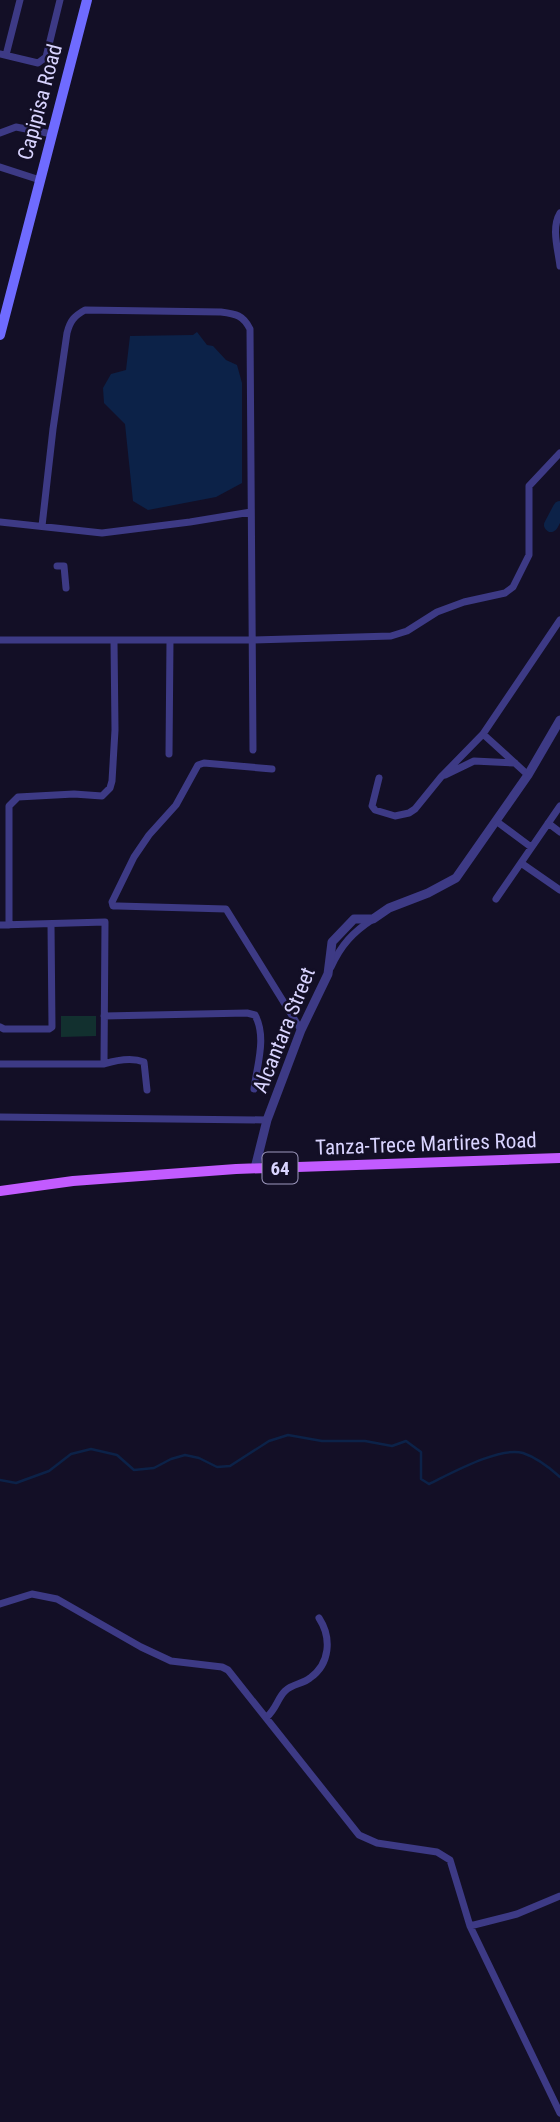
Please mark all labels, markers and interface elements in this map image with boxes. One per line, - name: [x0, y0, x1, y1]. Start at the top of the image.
- street label: Capipisa Road: [13, 41, 67, 163]
- street label: Alcantara Street: [248, 964, 320, 1096]
- street label: Tanza-Trece Martires Road: [315, 1128, 537, 1160]
- road number: 64: [262, 1152, 298, 1184]

